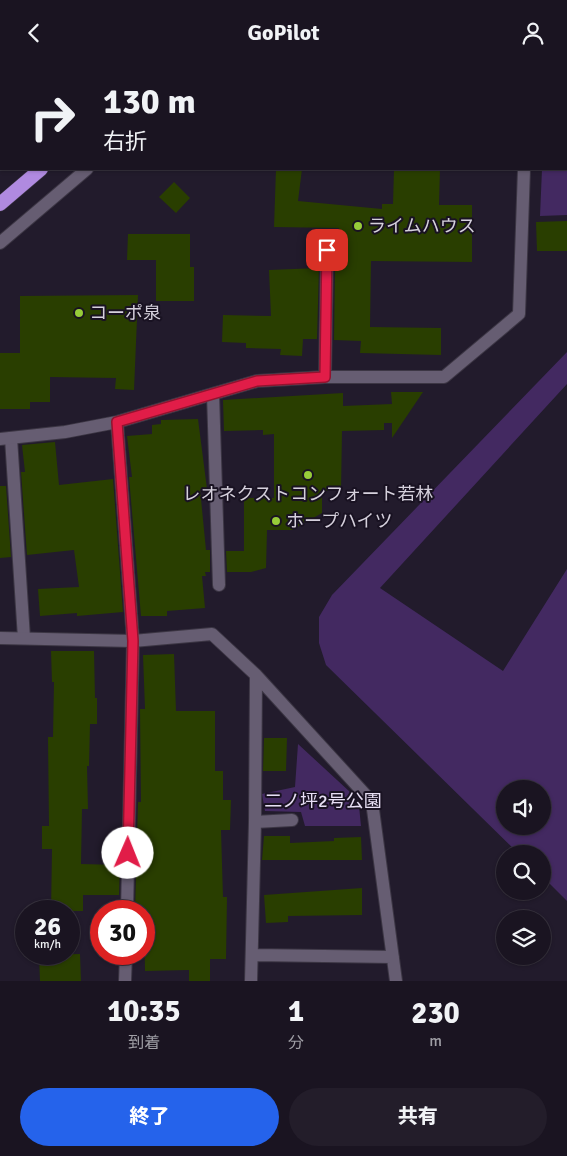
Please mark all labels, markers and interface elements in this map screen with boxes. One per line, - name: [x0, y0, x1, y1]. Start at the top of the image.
- icon: back: [20, 19, 48, 47]
- text: GoPilot: [248, 19, 319, 46]
- icon: person: [519, 19, 547, 47]
- text: 130 m: [103, 80, 196, 123]
- icon: right: [20, 85, 85, 150]
- text: 右折: [103, 128, 147, 155]
- place label: ライムハウス: [368, 215, 476, 237]
- marker: ライムハウス: [352, 220, 364, 232]
- pin: [306, 229, 348, 271]
- icon: arrive: [313, 236, 341, 264]
- place label: コーポ泉: [89, 302, 161, 324]
- marker: コーポ泉: [73, 307, 85, 319]
- marker: レオネクストコンフォート若林: [302, 469, 314, 481]
- place label: レオネクストコンフォート若林: [183, 483, 433, 505]
- place label: ホープハイツ: [286, 510, 393, 532]
- marker: ホープハイツ: [270, 515, 282, 527]
- map controls: [496, 780, 551, 965]
- button: sound: [496, 780, 551, 835]
- park label: 二ノ坪2号公園: [264, 790, 382, 812]
- position arrow: [101, 826, 153, 878]
- button: search: [496, 845, 551, 900]
- speed limit sign: 30: [90, 900, 155, 965]
- button: layers: [496, 910, 551, 965]
- text: 26: [34, 911, 61, 942]
- text: km/h: [34, 937, 61, 952]
- text: 10:35: [107, 993, 181, 1030]
- text: 1: [288, 993, 304, 1030]
- text: 230: [411, 995, 460, 1032]
- text: m: [429, 1031, 442, 1051]
- text: 到着: [128, 1033, 160, 1053]
- text: 分: [288, 1033, 304, 1053]
- button: 終了: [20, 1088, 279, 1146]
- button: 共有: [289, 1088, 547, 1146]

